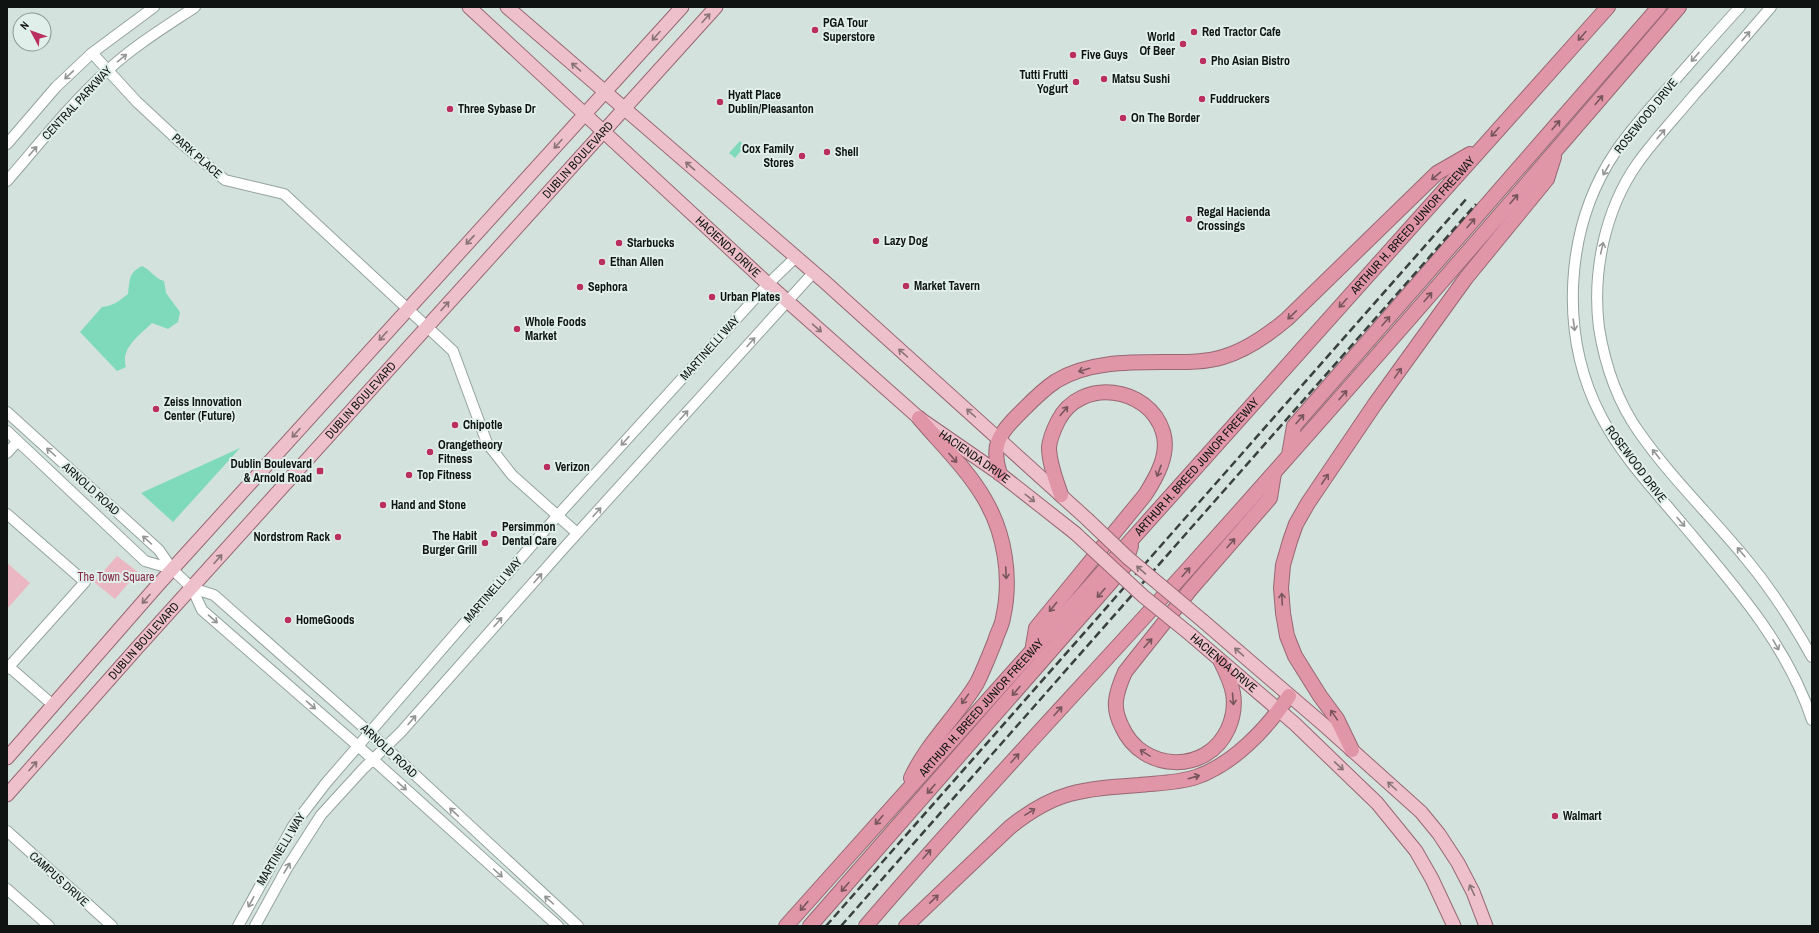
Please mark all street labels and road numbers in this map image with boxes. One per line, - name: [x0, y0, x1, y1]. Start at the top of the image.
- street label: CENTRAL PARKWAY: [39, 62, 116, 143]
- street label: ROSEWOOD DRIVE: [1611, 75, 1681, 157]
- street label: DUBLIN BOULEVARD: [539, 118, 617, 202]
- street label: PARK PLACE: [169, 130, 225, 182]
- street label: ARTHUR H. BREED JUNIOR FREEWAY: [1346, 153, 1479, 299]
- street label: HACIENDA DRIVE: [692, 213, 764, 281]
- street label: MARTINELLI WAY: [677, 312, 744, 384]
- street label: DUBLIN BOULEVARD: [322, 358, 400, 442]
- street label: ARTHUR H. BREED JUNIOR FREEWAY: [1130, 394, 1263, 540]
- street label: ROSEWOOD DRIVE: [1602, 422, 1670, 506]
- street label: HACIENDA DRIVE: [936, 426, 1013, 487]
- street label: ARNOLD ROAD: [58, 458, 123, 519]
- street label: MARTINELLI WAY: [460, 554, 526, 626]
- street label: DUBLIN BOULEVARD: [105, 599, 183, 683]
- street label: HACIENDA DRIVE: [1187, 630, 1260, 696]
- street label: ARTHUR H. BREED JUNIOR FREEWAY: [915, 635, 1048, 781]
- street label: ARNOLD ROAD: [356, 720, 421, 781]
- street label: MARTINELLI WAY: [253, 809, 309, 888]
- street label: CAMPUS DRIVE: [26, 848, 92, 910]

